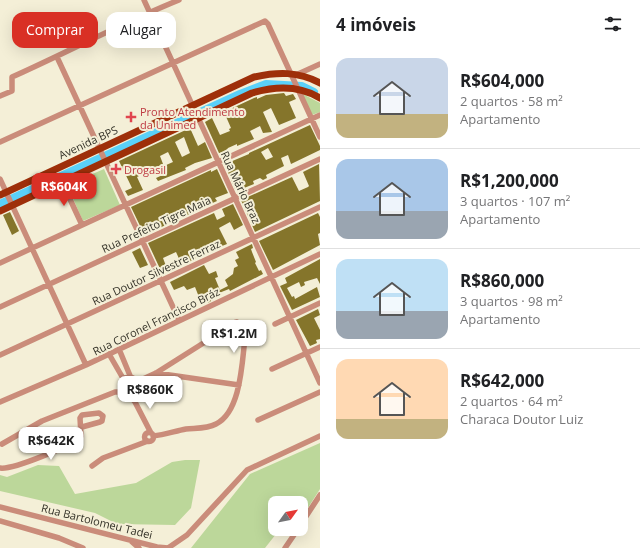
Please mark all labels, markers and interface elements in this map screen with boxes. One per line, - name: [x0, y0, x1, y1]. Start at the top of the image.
- chip: Comprar: [12, 12, 98, 48]
- chip: Alugar: [106, 12, 176, 48]
- text: 4 imóveis: [336, 13, 416, 36]
- icon: filters: [602, 13, 624, 35]
- text: R$604,000: [460, 69, 544, 92]
- icon: home: [368, 74, 416, 122]
- text: 2 quartos · 58 m²: [460, 92, 563, 110]
- place label: Pronto Atendimento da Unimed: [140, 104, 245, 132]
- text: Apartamento: [460, 110, 540, 128]
- marker: Pronto Atendimento da Unimed: [125, 111, 137, 123]
- street label: Avenida BPS: [56, 122, 120, 162]
- street label: Rua Mário Braz: [218, 148, 264, 226]
- place label: Drogasil: [124, 162, 166, 177]
- marker: Drogasil: [111, 164, 121, 174]
- text: R$1,200,000: [460, 169, 559, 192]
- pin: R$604K: [31, 173, 97, 207]
- icon: home: [368, 175, 416, 223]
- text: R$604K: [41, 177, 87, 195]
- street label: Rua Prefeito Tigre Maia: [99, 192, 213, 256]
- text: 3 quartos · 107 m²: [460, 192, 570, 210]
- text: Apartamento: [460, 210, 540, 228]
- street label: Rua Doutor Silvestre Ferraz: [89, 236, 223, 308]
- text: R$860,000: [460, 269, 544, 292]
- icon: home: [368, 275, 416, 323]
- street label: Rua Coronel Francisco Bráz: [90, 284, 222, 358]
- text: 3 quartos · 98 m²: [460, 292, 563, 310]
- text: Apartamento: [460, 310, 540, 328]
- pin: R$1.2M: [201, 320, 267, 354]
- text: R$1.2M: [211, 324, 257, 342]
- text: R$642,000: [460, 369, 544, 392]
- icon: home: [368, 375, 416, 423]
- pin: R$860K: [117, 376, 183, 410]
- text: R$860K: [127, 380, 173, 398]
- text: 2 quartos · 64 m²: [460, 392, 563, 410]
- text: Characa Doutor Luiz: [460, 410, 583, 428]
- pin: R$642K: [18, 427, 84, 461]
- text: R$642K: [28, 431, 74, 449]
- north arrow: [268, 496, 308, 536]
- map controls: [268, 496, 308, 536]
- street label: Rua Bartolomeu Tadei: [40, 500, 154, 542]

